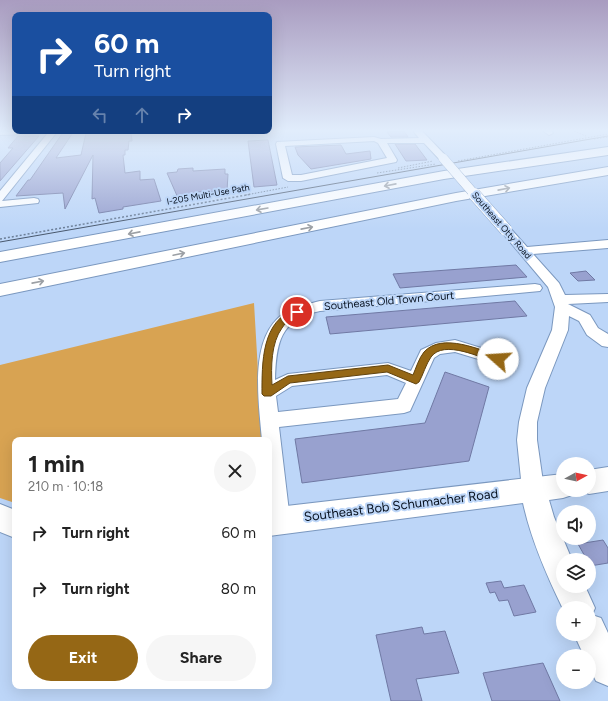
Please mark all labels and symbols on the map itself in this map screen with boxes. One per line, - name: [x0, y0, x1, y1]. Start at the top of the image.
- street label: I-205 Multi-Use Path: [166, 181, 250, 207]
- one-way arrow: [384, 181, 397, 189]
- one-way arrow: [497, 184, 510, 192]
- street label: Southeast Otty Road: [470, 189, 534, 261]
- one-way arrow: [256, 205, 269, 213]
- one-way arrow: [300, 223, 313, 231]
- one-way arrow: [128, 229, 141, 237]
- one-way arrow: [172, 249, 185, 257]
- one-way arrow: [31, 278, 44, 286]
- street label: Southeast Old Town Court: [323, 289, 455, 313]
- pin: [280, 295, 314, 329]
- position arrow: [477, 338, 519, 380]
- north arrow: [556, 457, 596, 497]
- street label: Southeast Bob Schumacher Road: [303, 486, 499, 524]

